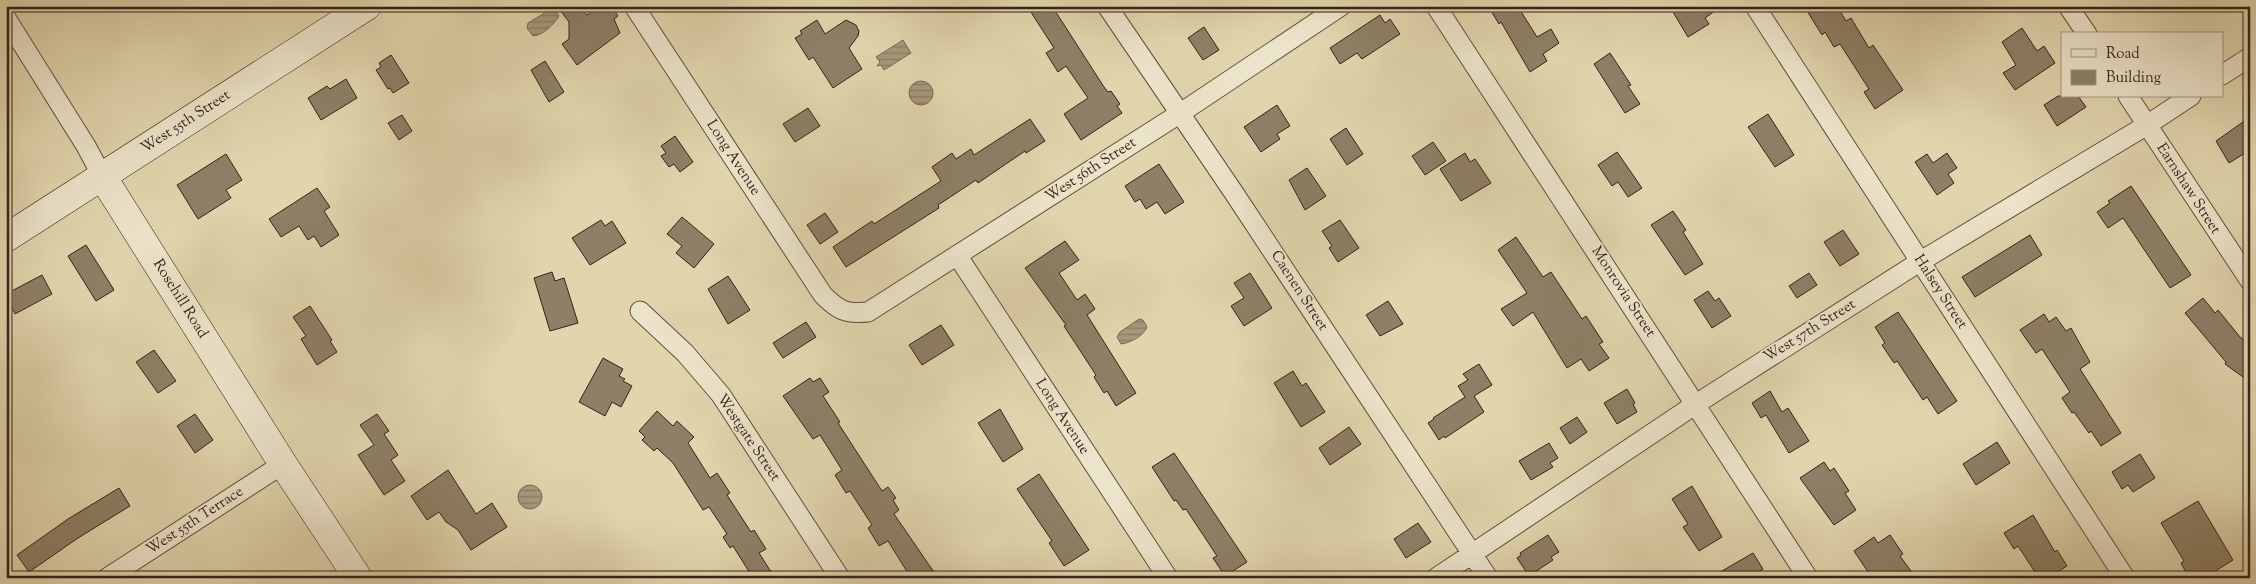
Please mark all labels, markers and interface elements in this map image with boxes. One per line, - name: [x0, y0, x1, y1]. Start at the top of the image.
- legend: [2061, 32, 2224, 98]
- text: Road: [2106, 44, 2140, 65]
- text: Building: [2106, 68, 2161, 89]
- street label: West 55th Street: [137, 85, 235, 159]
- street label: Long Avenue: [701, 116, 765, 200]
- street label: West 56th Street: [1041, 133, 1141, 207]
- street label: Earnshaw Street: [2151, 139, 2225, 239]
- street label: Monrovia Street: [1586, 242, 1660, 342]
- street label: Caenen Street: [1265, 247, 1333, 335]
- street label: Halsey Street: [1908, 251, 1972, 333]
- street label: Rosehill Road: [147, 255, 213, 343]
- street label: West 57th Street: [1760, 294, 1860, 368]
- street label: Long Avenue: [1030, 375, 1094, 459]
- street label: Westgate Street: [711, 390, 785, 486]
- street label: West 55th Terrace: [142, 482, 248, 560]

